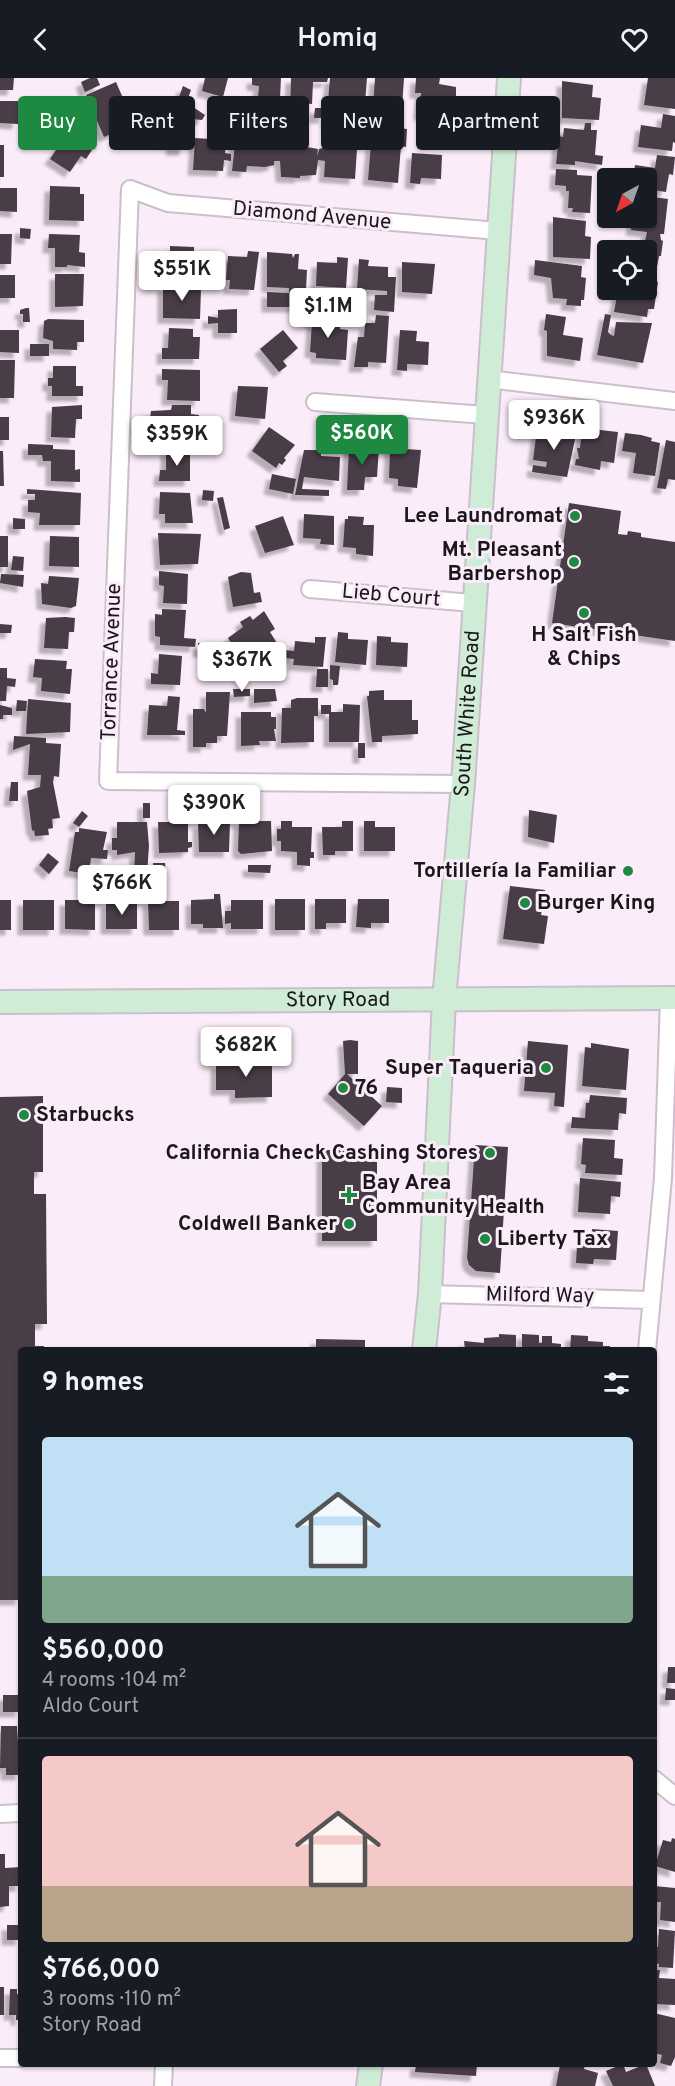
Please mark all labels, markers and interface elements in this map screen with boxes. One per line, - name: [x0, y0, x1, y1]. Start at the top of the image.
- text: Homiq: [297, 22, 378, 56]
- icon: back: [24, 23, 57, 56]
- icon: heart: [618, 23, 651, 56]
- chip: Buy: [18, 96, 97, 150]
- chip: Rent: [109, 96, 195, 150]
- chip: Filters: [207, 96, 309, 150]
- chip: New: [321, 96, 404, 150]
- chip: Apartment: [416, 96, 560, 150]
- north arrow: [597, 168, 657, 228]
- map controls: [597, 168, 657, 300]
- street label: Diamond Avenue: [232, 196, 392, 236]
- button: locate: [597, 240, 657, 300]
- pin: $551K: [140, 251, 224, 302]
- text: $551K: [153, 257, 211, 283]
- pin: $1.1M: [286, 288, 370, 339]
- text: $1.1M: [303, 294, 353, 320]
- pin: $936K: [512, 400, 596, 451]
- text: $936K: [523, 406, 585, 432]
- pin: $560K: [320, 415, 404, 466]
- pin: $359K: [135, 416, 219, 467]
- text: $560K: [330, 421, 394, 447]
- text: $359K: [146, 422, 208, 448]
- place label: Lee Laundromat: [403, 503, 563, 530]
- marker: Lee Laundromat: [568, 509, 582, 523]
- place label: Mt. Pleasant Barbershop: [442, 537, 562, 588]
- marker: Mt. Pleasant Barbershop: [567, 555, 581, 569]
- street label: Lieb Court: [341, 578, 441, 614]
- street label: Torrance Avenue: [96, 583, 128, 741]
- marker: H Salt Fish & Chips: [577, 606, 591, 620]
- place label: H Salt Fish & Chips: [531, 622, 637, 673]
- street label: South White Road: [448, 629, 486, 798]
- pin: $367K: [200, 642, 284, 693]
- text: $367K: [211, 648, 273, 674]
- pin: $390K: [172, 785, 256, 836]
- text: $390K: [182, 791, 246, 817]
- place label: Tortillería la Familiar: [413, 858, 616, 885]
- marker: Tortillería la Familiar: [621, 864, 635, 878]
- pin: $766K: [80, 865, 164, 916]
- text: $766K: [92, 871, 152, 897]
- place label: Burger King: [537, 890, 655, 917]
- marker: Burger King: [518, 896, 532, 910]
- street label: Story Road: [286, 986, 390, 1014]
- pin: $682K: [204, 1027, 288, 1078]
- text: $682K: [215, 1033, 277, 1059]
- place label: Super Taqueria: [385, 1055, 534, 1082]
- marker: Super Taqueria: [539, 1061, 553, 1075]
- place label: 76: [355, 1075, 378, 1102]
- marker: 76: [336, 1081, 350, 1095]
- place label: Starbucks: [36, 1102, 135, 1129]
- marker: Starbucks: [17, 1108, 31, 1122]
- place label: California Check Cashing Stores: [166, 1140, 478, 1167]
- marker: California Check Cashing Stores: [483, 1146, 497, 1160]
- place label: Bay Area Community Health: [362, 1170, 545, 1221]
- marker: Bay Area Community Health: [340, 1186, 358, 1204]
- place label: Coldwell Banker: [178, 1211, 337, 1238]
- marker: Coldwell Banker: [342, 1217, 356, 1231]
- place label: Liberty Tax: [497, 1226, 608, 1253]
- marker: Liberty Tax: [478, 1232, 492, 1246]
- street label: Milford Way: [485, 1282, 595, 1310]
- text: 9 homes: [42, 1367, 144, 1400]
- icon: filters: [600, 1367, 633, 1400]
- icon: home: [284, 1476, 392, 1584]
- text: $560,000: [42, 1635, 165, 1668]
- text: 4 rooms · 104 m²: [42, 1668, 186, 1694]
- text: Aldo Court: [42, 1694, 139, 1720]
- icon: home: [284, 1795, 392, 1903]
- text: $766,000: [42, 1954, 160, 1987]
- text: 3 rooms · 110 m²: [42, 1987, 181, 2013]
- text: Story Road: [42, 2013, 142, 2039]

